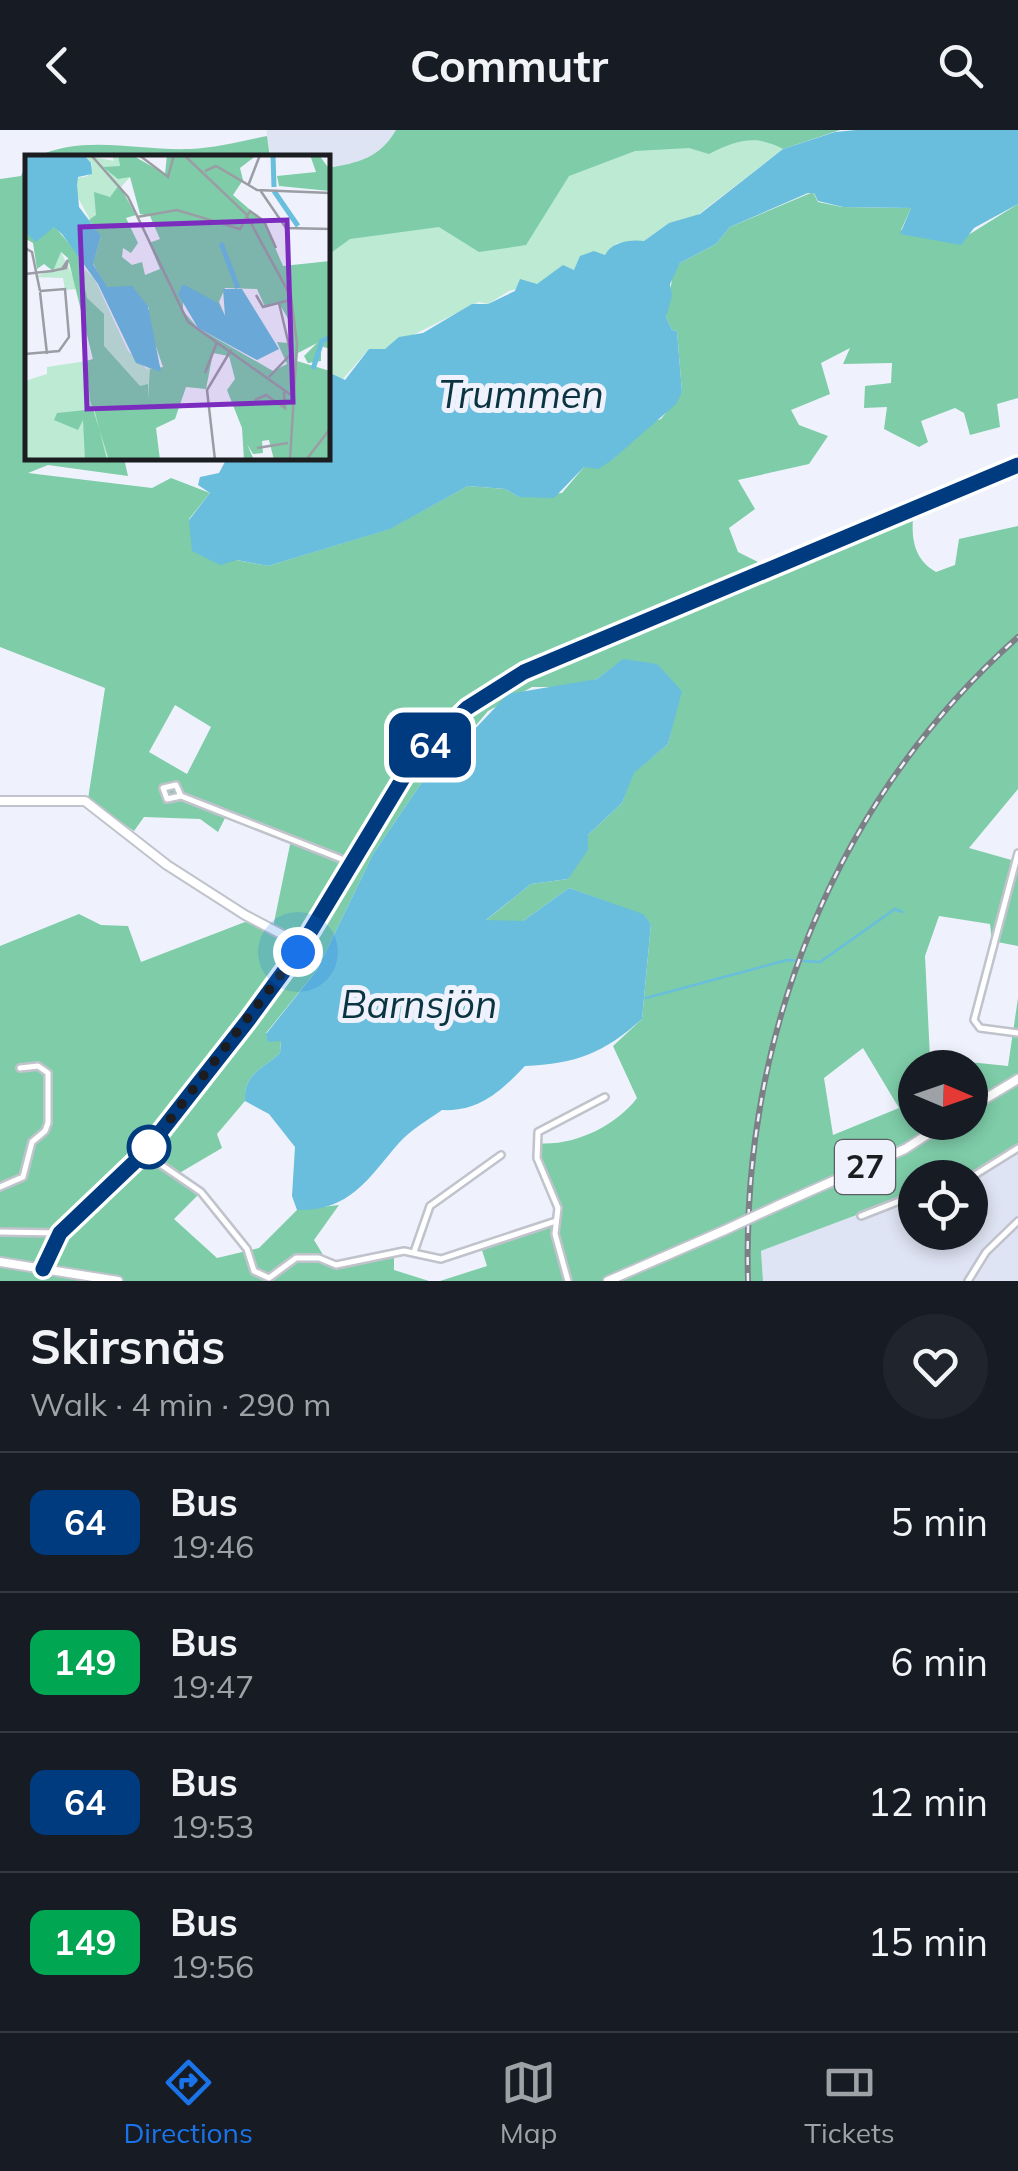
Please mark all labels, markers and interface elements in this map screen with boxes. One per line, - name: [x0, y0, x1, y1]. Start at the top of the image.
- text: Commutr: [410, 37, 608, 93]
- icon: back: [30, 38, 85, 93]
- icon: search: [933, 38, 988, 93]
- inset map: [25, 155, 330, 460]
- water label: Trummen: [438, 370, 604, 418]
- line badge: 64: [385, 712, 475, 778]
- text: 64: [409, 723, 451, 767]
- your location: [273, 927, 323, 977]
- water label: Barnsjön: [341, 980, 497, 1028]
- north arrow: [898, 1050, 988, 1140]
- map controls: [898, 1050, 988, 1250]
- unlabelled marker: [128, 1126, 170, 1168]
- road number: 27: [835, 1140, 895, 1194]
- button: locate: [898, 1160, 988, 1250]
- button: heart: [883, 1314, 988, 1419]
- text: Skirsnäs: [30, 1316, 225, 1376]
- text: Walk · 4 min · 290 m: [30, 1384, 331, 1424]
- text: Bus: [170, 1478, 238, 1526]
- text: 5 min: [891, 1498, 988, 1546]
- text: 64: [64, 1500, 106, 1544]
- text: 19:46: [170, 1526, 254, 1566]
- text: Bus: [170, 1618, 238, 1666]
- text: 6 min: [891, 1638, 988, 1686]
- text: 149: [53, 1640, 117, 1684]
- text: 19:47: [170, 1666, 254, 1706]
- text: Bus: [170, 1758, 238, 1806]
- text: 12 min: [868, 1778, 988, 1826]
- text: 64: [64, 1780, 106, 1824]
- text: 19:53: [170, 1806, 254, 1846]
- text: Bus: [170, 1898, 238, 1946]
- text: 15 min: [868, 1918, 988, 1966]
- text: 149: [53, 1920, 117, 1964]
- text: 19:56: [170, 1946, 254, 1986]
- tab: Directions: [123, 2055, 253, 2150]
- tab: Map: [500, 2055, 557, 2150]
- tab: Tickets: [804, 2055, 895, 2150]

